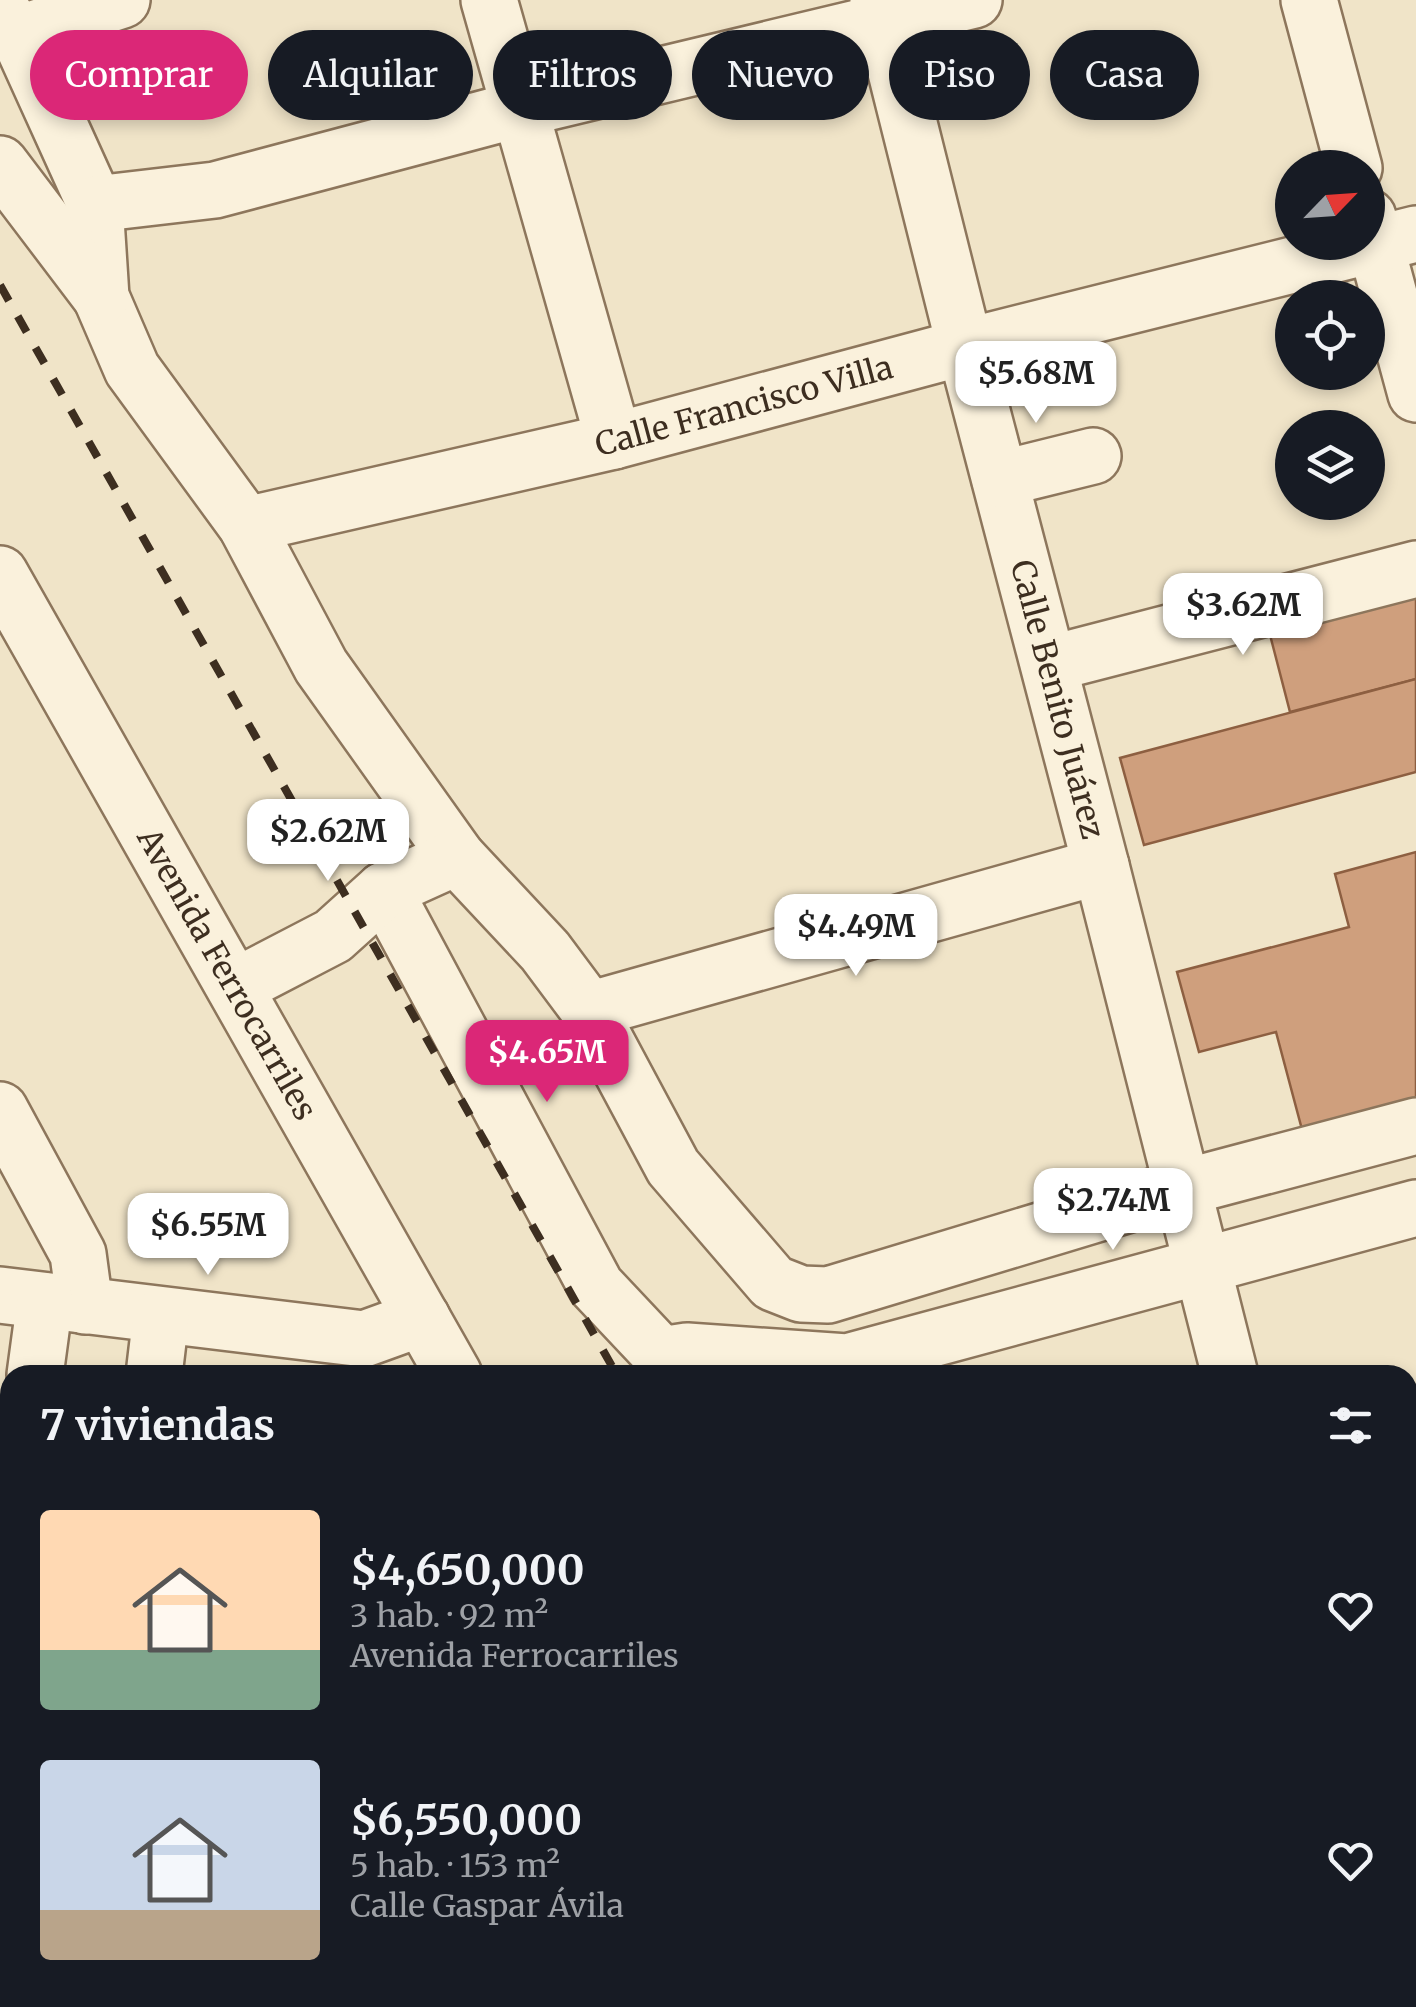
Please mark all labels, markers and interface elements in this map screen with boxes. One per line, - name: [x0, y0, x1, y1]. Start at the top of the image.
- chip: Comprar: [30, 30, 248, 120]
- chip: Alquilar: [268, 30, 473, 120]
- chip: Filtros: [493, 30, 672, 120]
- chip: Nuevo: [692, 30, 869, 120]
- chip: Piso: [889, 30, 1030, 120]
- chip: Casa: [1050, 30, 1199, 120]
- north arrow: [1275, 150, 1385, 260]
- map controls: [1275, 150, 1385, 520]
- button: locate: [1275, 280, 1385, 390]
- pin: $5.68M: [955, 341, 1117, 426]
- street label: Calle Francisco Villa: [591, 347, 897, 465]
- text: $5.68M: [977, 353, 1095, 393]
- button: layers: [1275, 410, 1385, 520]
- street label: Calle Benito Juárez: [1002, 556, 1113, 843]
- pin: $3.62M: [1162, 573, 1324, 658]
- text: $3.62M: [1185, 585, 1301, 625]
- pin: $2.62M: [247, 799, 409, 884]
- text: $2.62M: [269, 811, 387, 851]
- street label: Avenida Ferrocarriles: [128, 820, 325, 1127]
- pin: $4.49M: [775, 894, 937, 979]
- text: $4.49M: [796, 906, 916, 946]
- pin: $4.65M: [466, 1020, 628, 1105]
- text: $4.65M: [488, 1032, 606, 1072]
- pin: $2.74M: [1032, 1168, 1194, 1253]
- text: $2.74M: [1056, 1180, 1170, 1220]
- pin: $6.55M: [127, 1193, 289, 1278]
- text: $6.55M: [150, 1205, 266, 1245]
- icon: filters: [1323, 1398, 1378, 1453]
- text: 7 viviendas: [40, 1399, 275, 1451]
- text: $4,650,000: [350, 1544, 585, 1596]
- icon: home: [120, 1550, 240, 1670]
- icon: heart: [1323, 1583, 1378, 1638]
- text: 3 hab. · 92 m²: [350, 1596, 548, 1636]
- text: Avenida Ferrocarriles: [350, 1636, 679, 1676]
- text: $6,550,000: [350, 1794, 582, 1846]
- icon: home: [120, 1800, 240, 1920]
- icon: heart: [1323, 1833, 1378, 1888]
- text: 5 hab. · 153 m²: [350, 1846, 560, 1886]
- text: Calle Gaspar Ávila: [350, 1886, 624, 1926]

